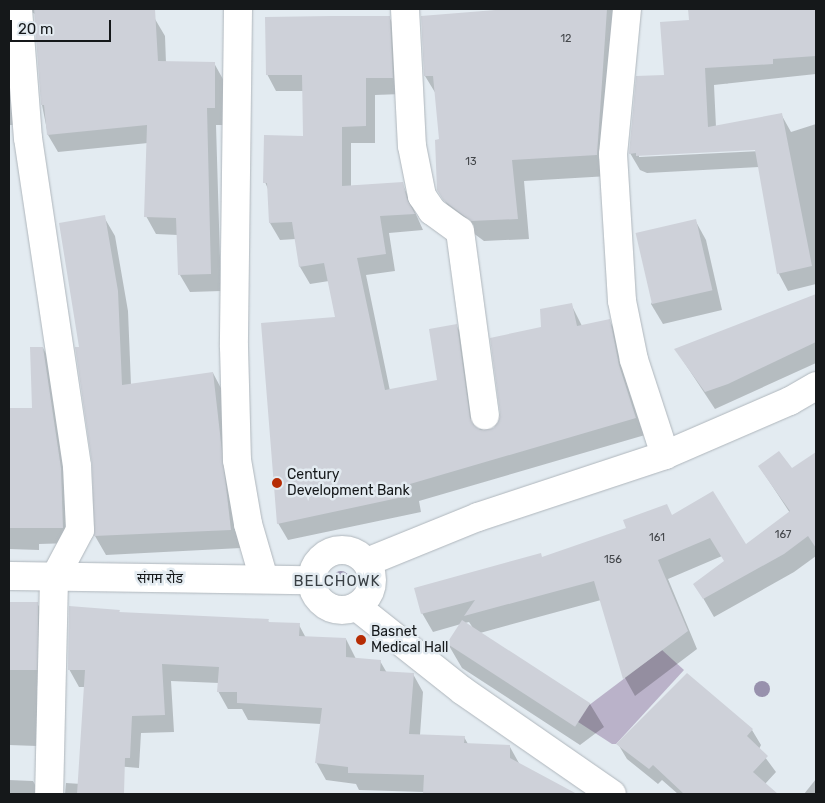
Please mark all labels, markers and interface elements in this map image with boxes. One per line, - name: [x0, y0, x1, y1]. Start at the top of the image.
- scale bar: [12, 10, 114, 42]
- text: 20 m: [18, 20, 53, 38]
- house number: 12: [560, 32, 572, 46]
- house number: 13: [465, 155, 477, 169]
- place label: Century Development Bank: [287, 467, 410, 500]
- marker: Century Development Bank: [271, 477, 283, 489]
- house number: 167: [775, 528, 791, 542]
- house number: 161: [649, 531, 665, 545]
- house number: 156: [604, 553, 622, 567]
- street label: संगम रोड: [137, 571, 183, 587]
- district label: BELCHOWK: [292, 573, 382, 591]
- place label: Basnet Medical Hall: [371, 624, 448, 656]
- marker: Basnet Medical Hall: [355, 634, 367, 646]

